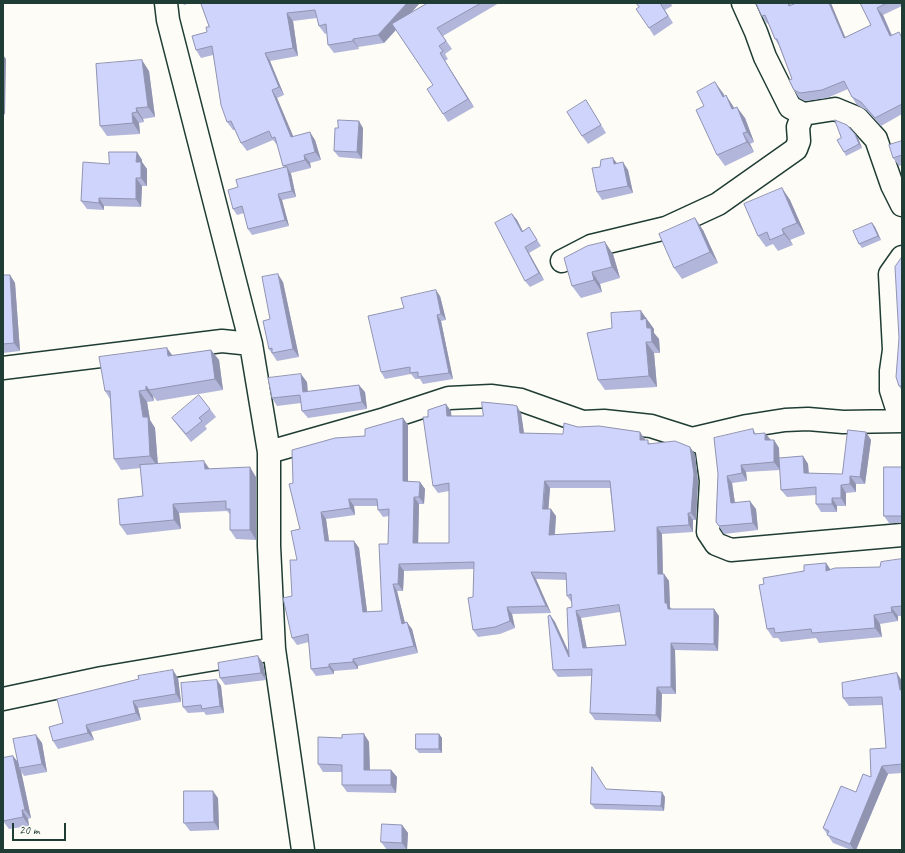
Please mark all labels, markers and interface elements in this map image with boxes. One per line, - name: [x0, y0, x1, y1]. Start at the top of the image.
- scale bar: [14, 815, 68, 841]
- text: 20 m: [19, 822, 39, 838]

